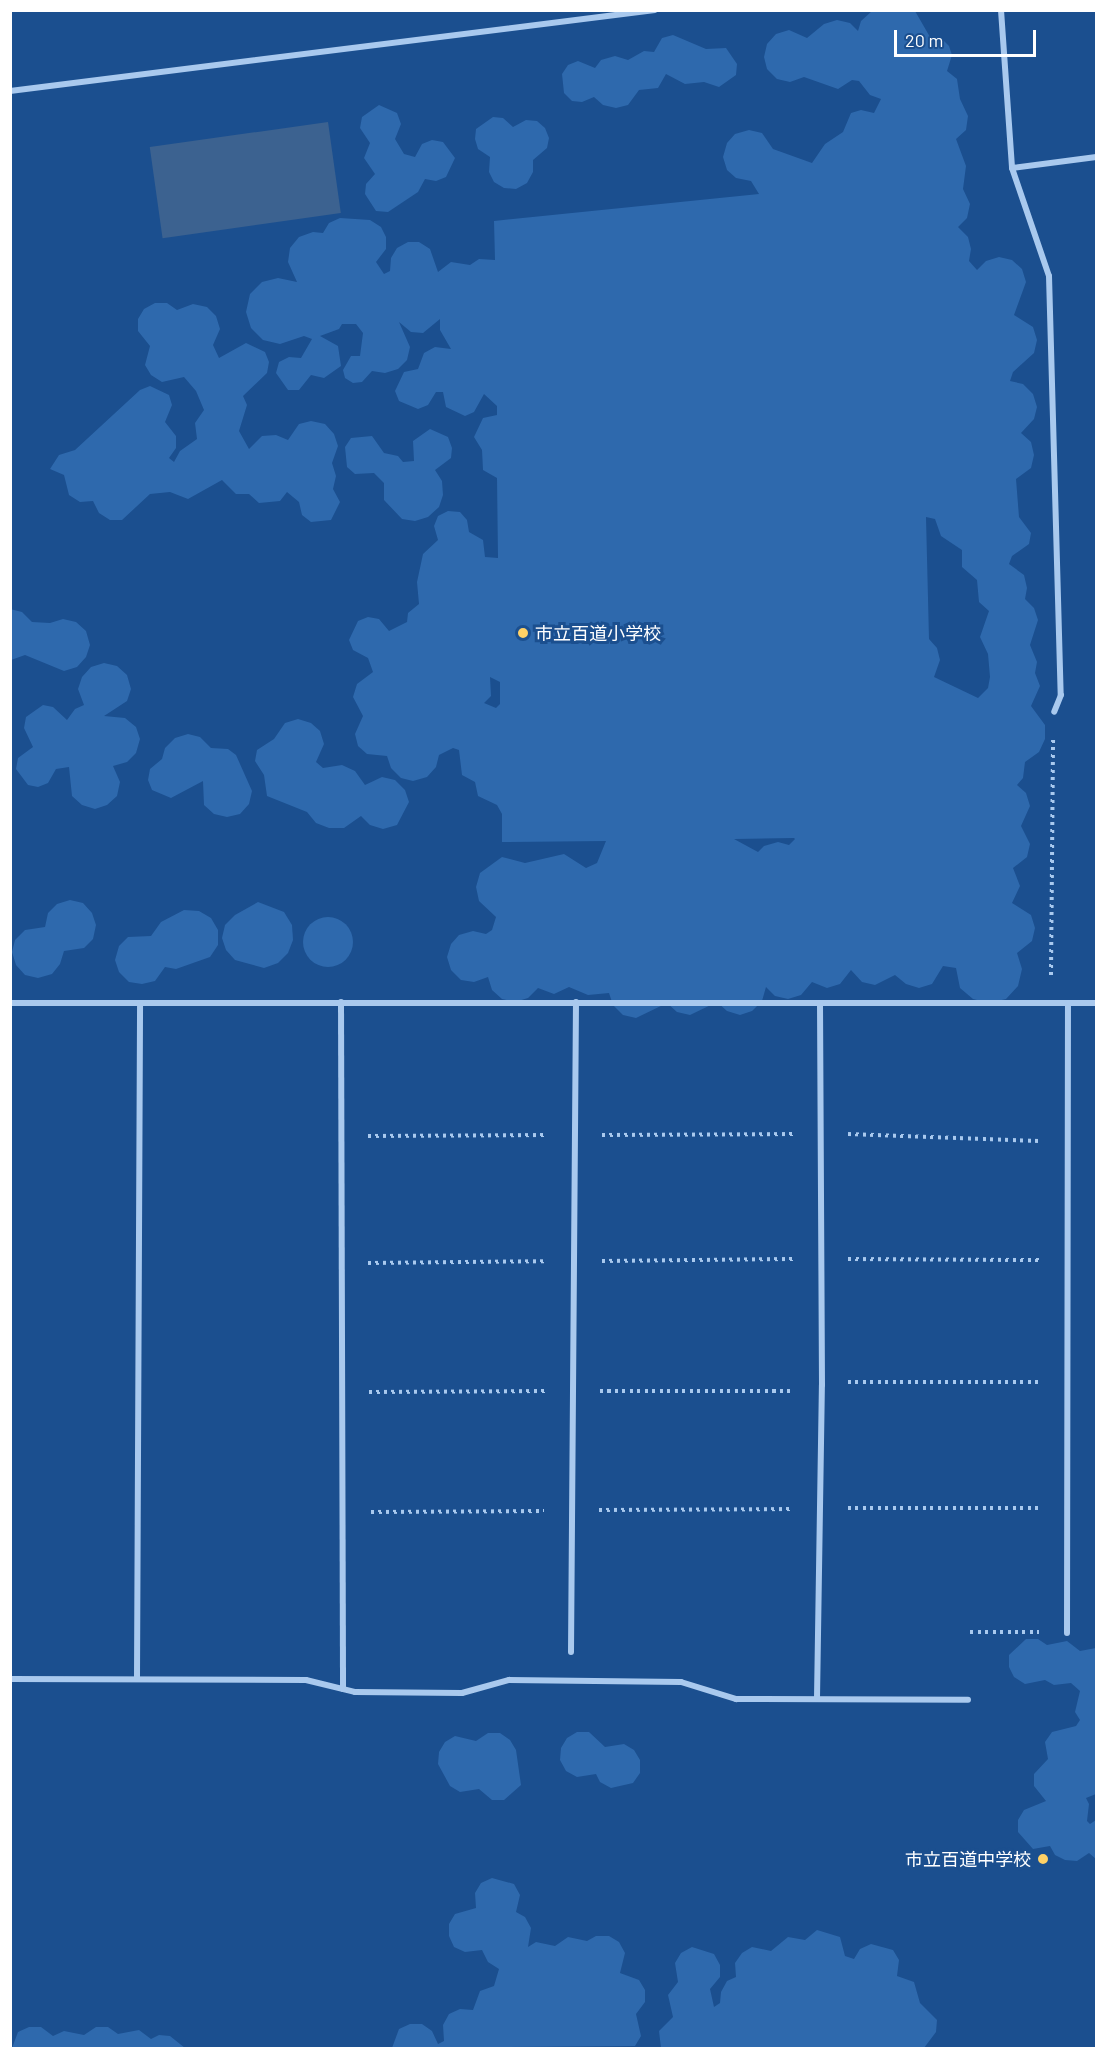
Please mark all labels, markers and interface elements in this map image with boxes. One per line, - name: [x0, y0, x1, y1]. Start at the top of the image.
- scale bar: [897, 18, 1040, 56]
- text: 20 m: [905, 29, 943, 51]
- place label: 市立百道小学校: [535, 622, 661, 644]
- marker: 市立百道小学校: [516, 626, 530, 640]
- place label: 市立百道中学校: [905, 1848, 1031, 1870]
- marker: 市立百道中学校: [1036, 1852, 1050, 1866]

